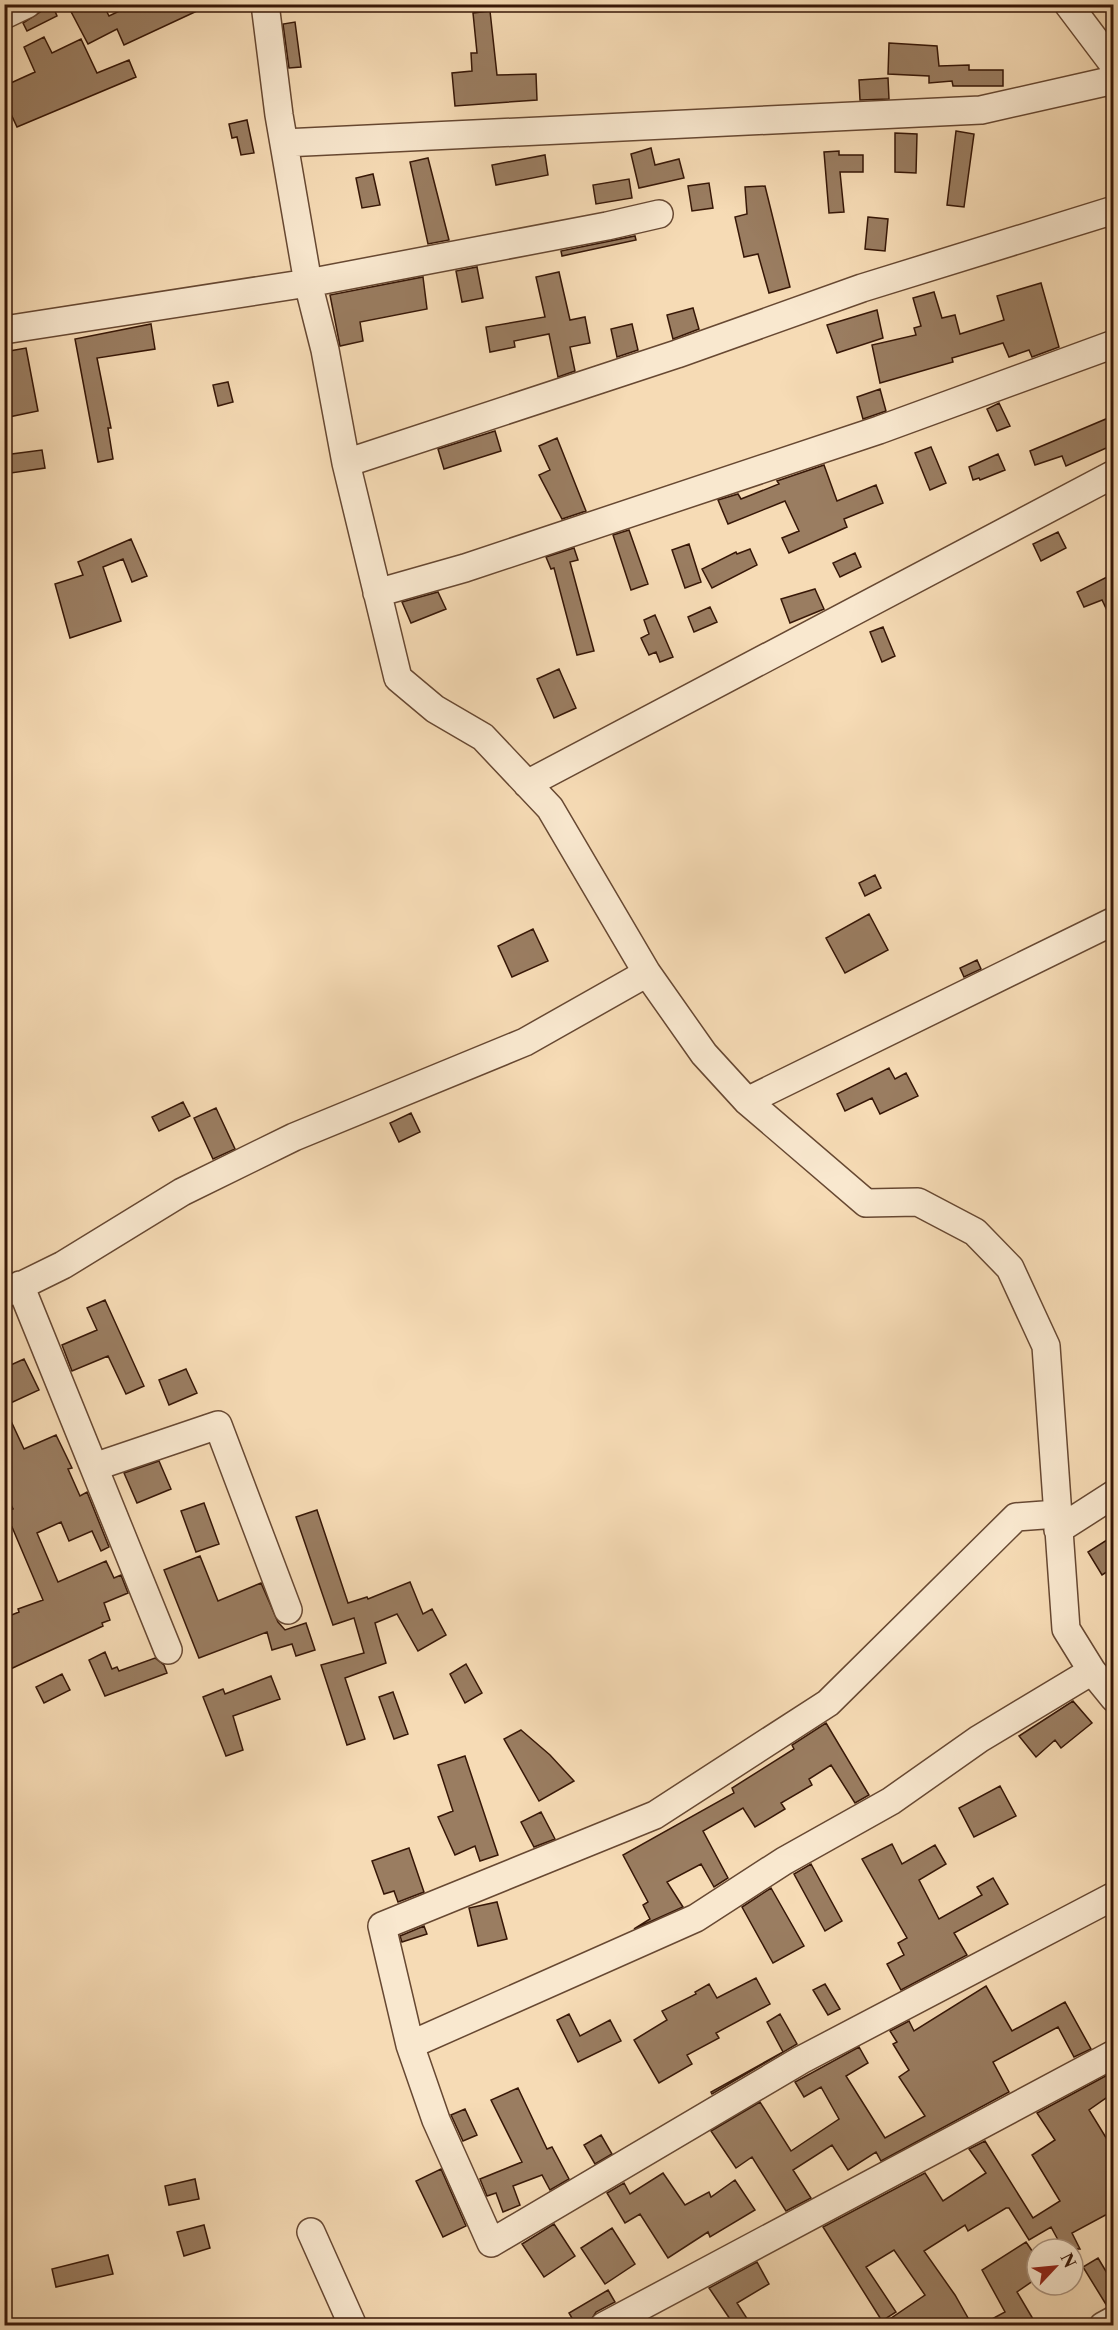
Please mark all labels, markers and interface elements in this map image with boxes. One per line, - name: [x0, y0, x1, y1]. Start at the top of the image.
- north arrow: [1025, 2237, 1085, 2297]
- text: N: [1056, 2250, 1081, 2271]

